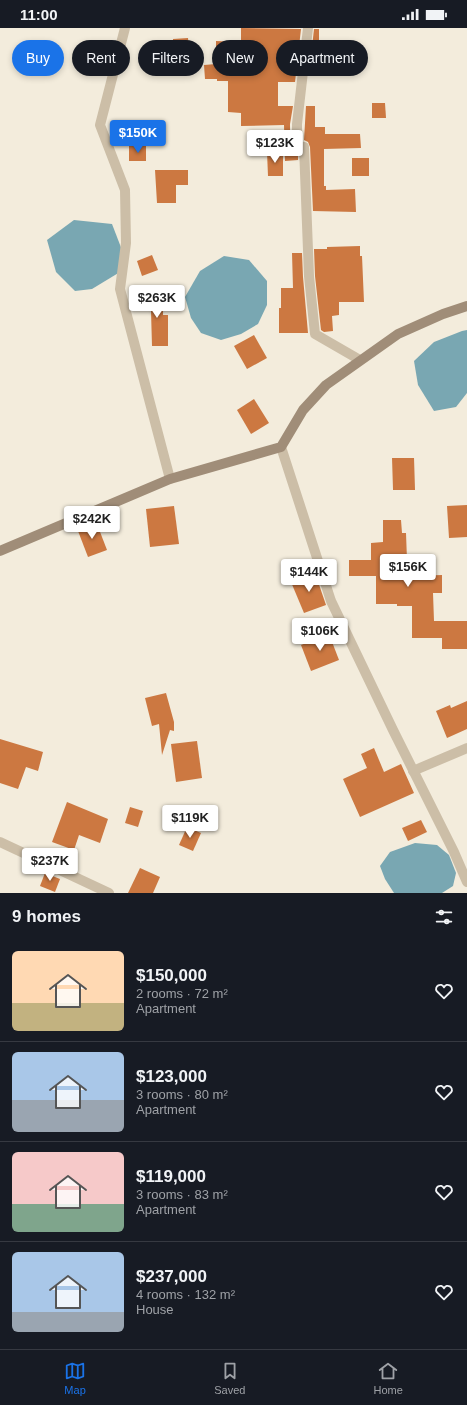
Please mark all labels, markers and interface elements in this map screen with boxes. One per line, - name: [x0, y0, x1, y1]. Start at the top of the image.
- text: 11:00: [20, 6, 58, 23]
- chip: Buy: [12, 40, 64, 76]
- chip: Rent: [72, 40, 130, 76]
- chip: Filters: [138, 40, 204, 76]
- chip: New: [212, 40, 268, 76]
- chip: Apartment: [276, 40, 368, 76]
- pin: $150K: [110, 120, 166, 154]
- text: $150K: [119, 125, 157, 140]
- pin: $123K: [247, 130, 303, 164]
- text: $123K: [256, 135, 294, 150]
- pin: $263K: [129, 285, 185, 319]
- text: $263K: [138, 290, 176, 305]
- pin: $242K: [64, 506, 120, 540]
- text: $242K: [73, 511, 111, 526]
- pin: $156K: [380, 554, 436, 588]
- pin: $144K: [281, 559, 337, 593]
- text: $156K: [389, 559, 427, 574]
- text: $144K: [290, 564, 328, 579]
- pin: $106K: [292, 618, 348, 652]
- text: $106K: [301, 623, 339, 638]
- pin: $119K: [162, 805, 218, 839]
- text: $119K: [171, 810, 209, 825]
- pin: $237K: [22, 848, 78, 882]
- text: $237K: [31, 853, 69, 868]
- icon: filters: [433, 906, 455, 928]
- text: 9 homes: [12, 907, 81, 926]
- text: $150,000: [136, 966, 207, 985]
- icon: home: [44, 967, 92, 1015]
- icon: heart: [433, 980, 455, 1002]
- text: 2 rooms · 72 m²: [136, 986, 228, 1001]
- text: Apartment: [136, 1001, 196, 1016]
- text: $123,000: [136, 1067, 207, 1086]
- icon: home: [44, 1068, 92, 1116]
- icon: heart: [433, 1081, 455, 1103]
- text: 3 rooms · 80 m²: [136, 1087, 228, 1102]
- text: Apartment: [136, 1102, 196, 1117]
- text: $119,000: [136, 1167, 206, 1186]
- icon: home: [44, 1168, 92, 1216]
- icon: heart: [433, 1181, 455, 1203]
- text: 3 rooms · 83 m²: [136, 1187, 228, 1202]
- text: Apartment: [136, 1202, 196, 1217]
- text: $237,000: [136, 1267, 207, 1286]
- icon: home: [44, 1268, 92, 1316]
- icon: heart: [433, 1281, 455, 1303]
- text: 4 rooms · 132 m²: [136, 1287, 235, 1302]
- text: House: [136, 1302, 174, 1317]
- tab: Map: [64, 1360, 86, 1396]
- tab: Saved: [214, 1360, 245, 1396]
- tab: Home: [374, 1360, 403, 1396]

